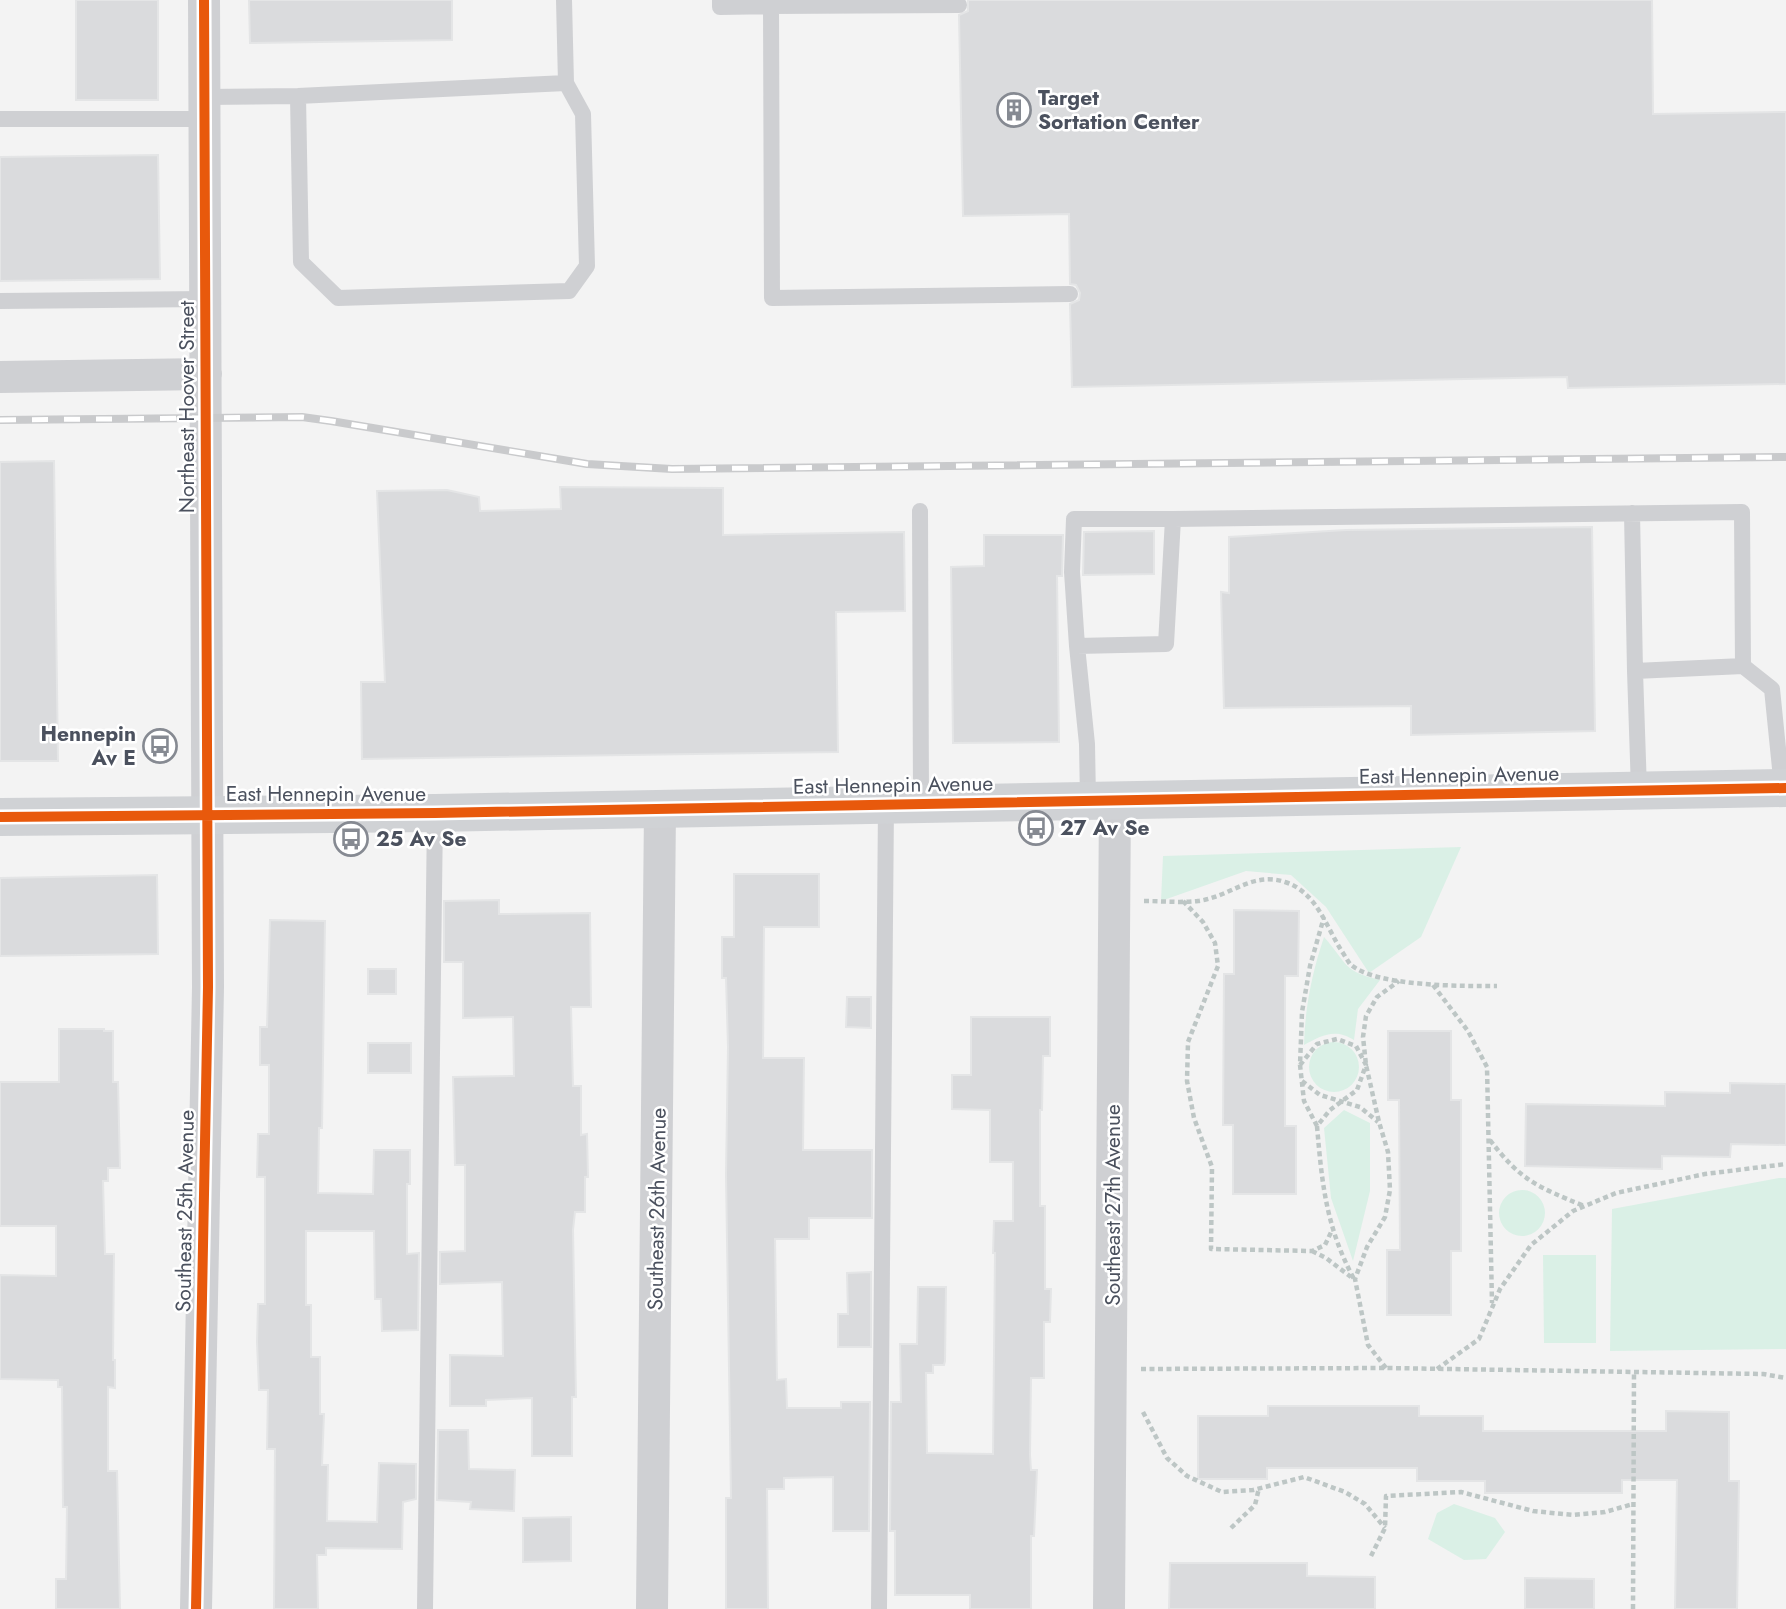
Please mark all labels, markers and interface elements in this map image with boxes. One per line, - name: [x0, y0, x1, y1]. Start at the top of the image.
- place label: Target Sortation Center: [1038, 83, 1200, 137]
- building icon: Target Sortation Center: [995, 91, 1033, 129]
- street label: Northeast Hoover Street: [172, 301, 202, 513]
- place label: Hennepin Av E: [40, 719, 136, 773]
- bus stop icon: Hennepin Av E: [141, 727, 179, 765]
- street label: East Hennepin Avenue: [1359, 758, 1560, 792]
- street label: East Hennepin Avenue: [793, 768, 994, 802]
- street label: East Hennepin Avenue: [226, 779, 426, 809]
- bus stop icon: 27 Av Se: [1017, 809, 1055, 847]
- place label: 27 Av Se: [1060, 813, 1150, 843]
- bus stop icon: 25 Av Se: [332, 820, 370, 858]
- place label: 25 Av Se: [376, 824, 467, 854]
- street label: Southeast 27th Avenue: [1098, 1104, 1128, 1306]
- street label: Southeast 26th Avenue: [640, 1107, 674, 1311]
- street label: Southeast 25th Avenue: [168, 1109, 202, 1312]

